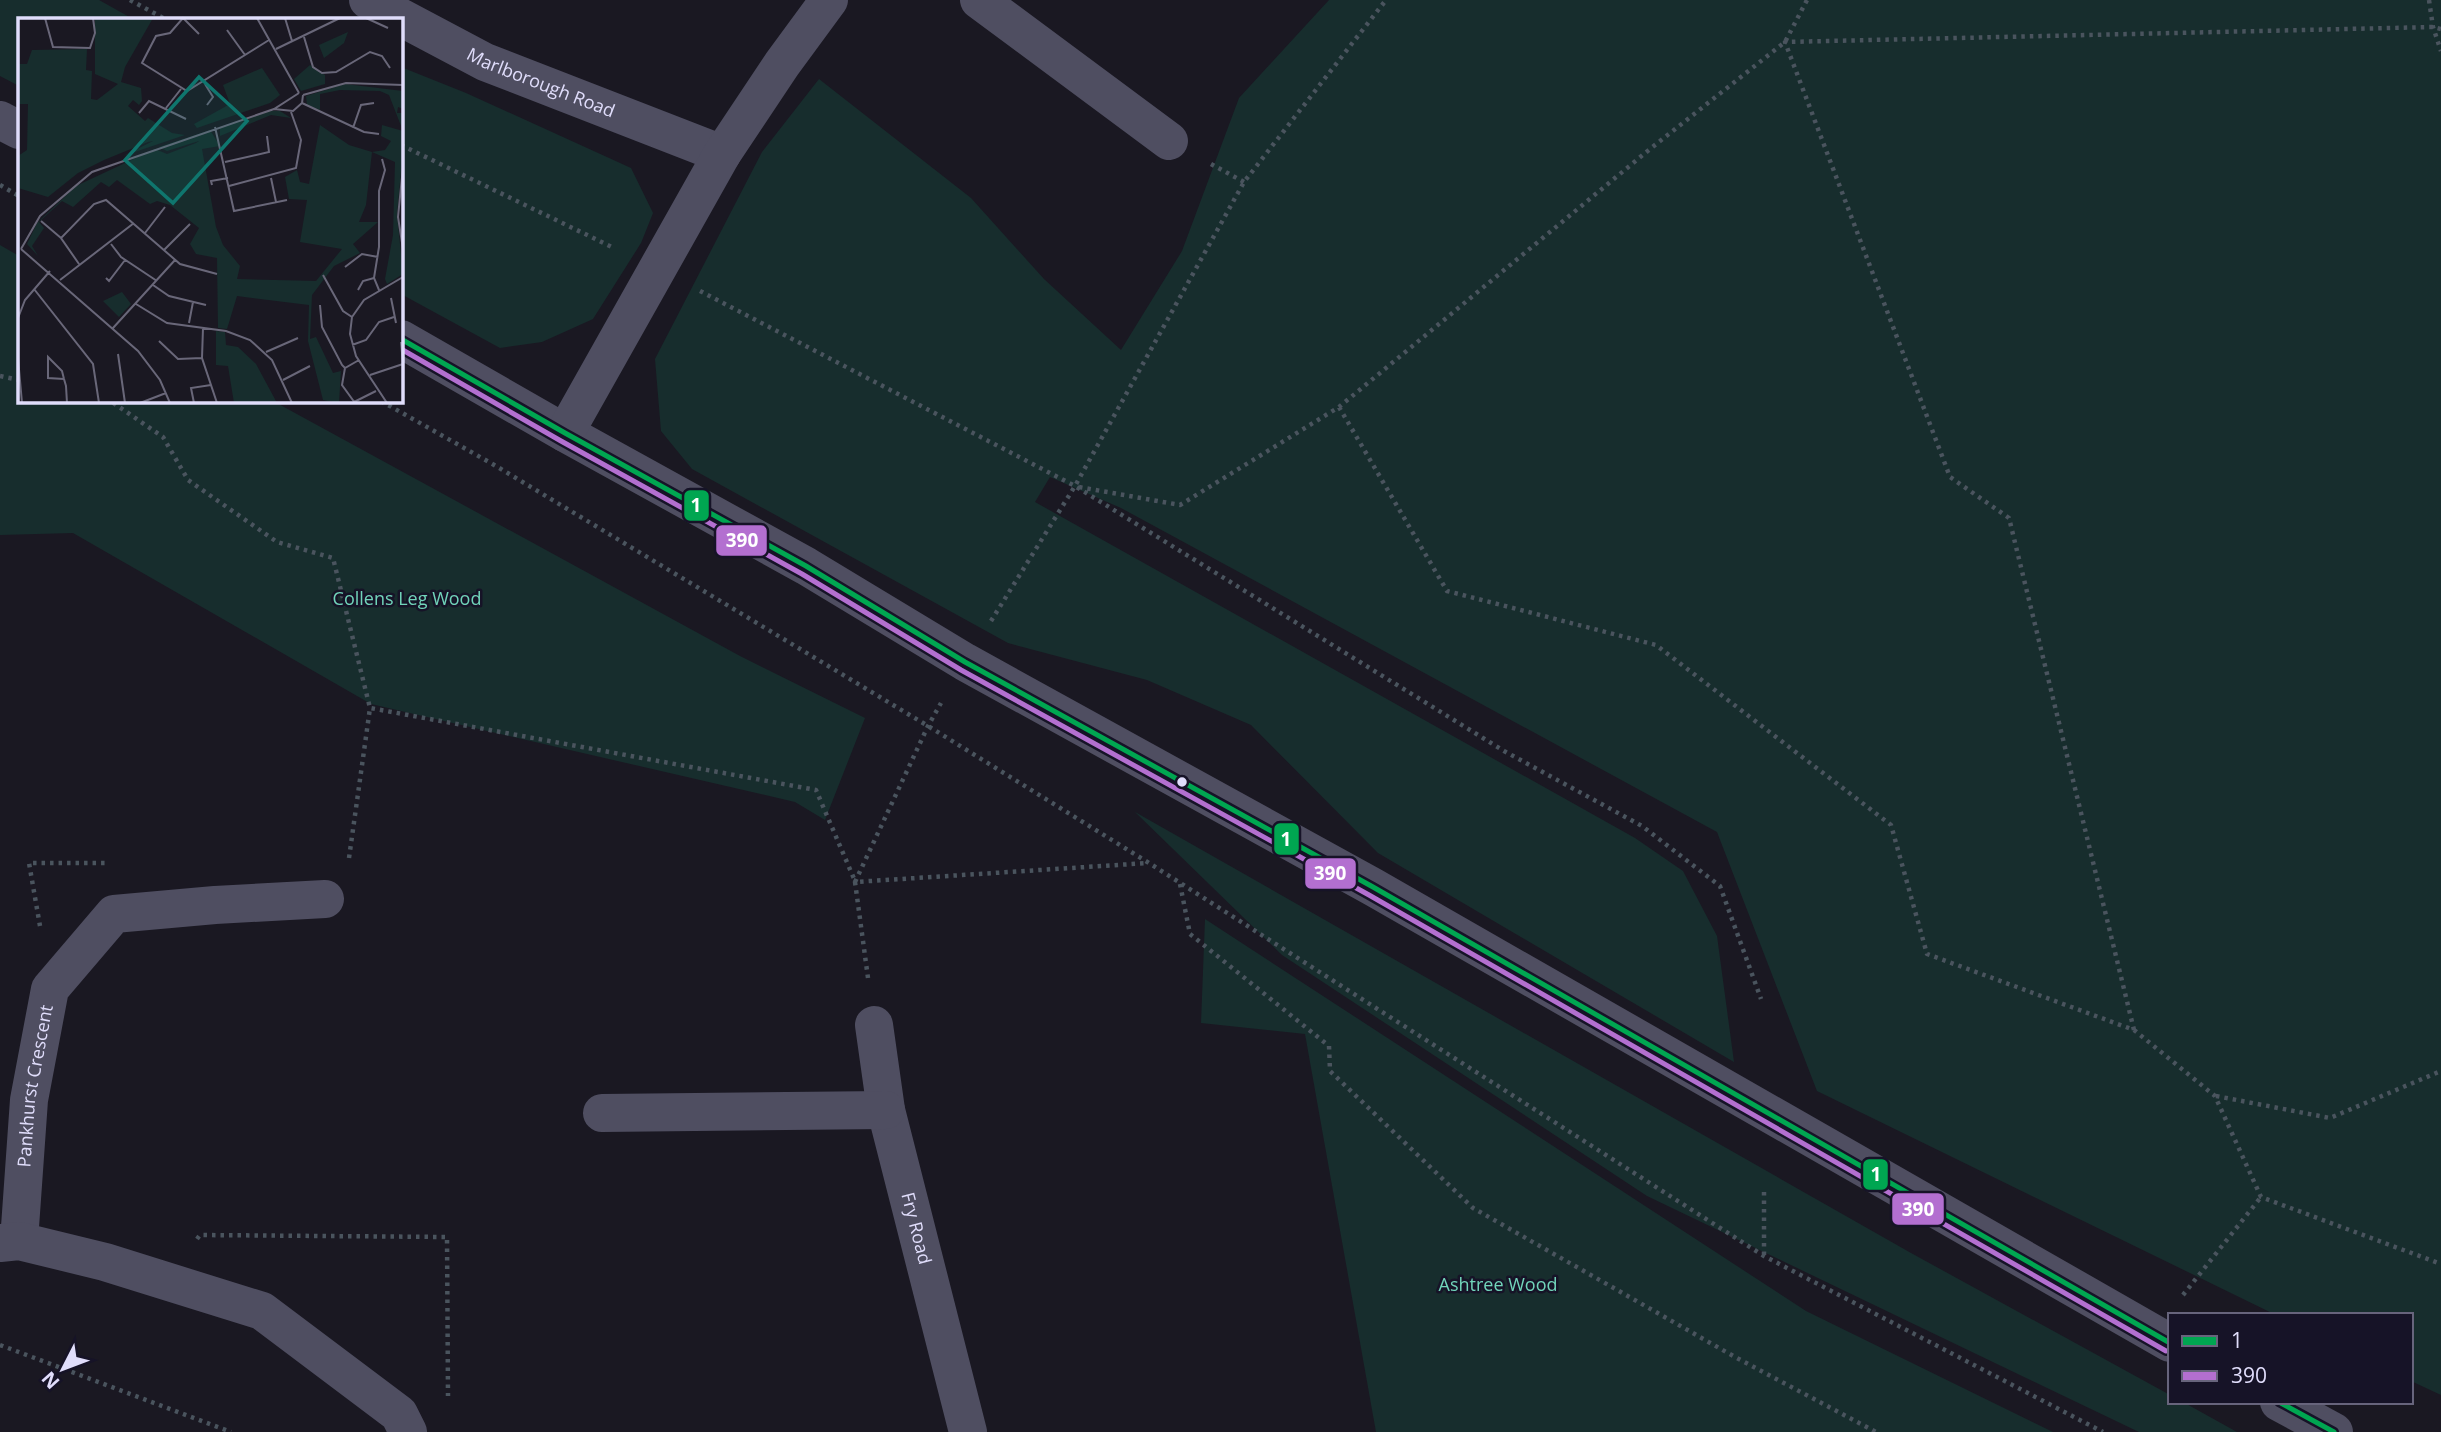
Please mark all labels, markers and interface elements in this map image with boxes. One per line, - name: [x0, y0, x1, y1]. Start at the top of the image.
- inset map: [18, 18, 402, 402]
- street label: Marlborough Road: [463, 41, 619, 122]
- line badge: 1: [683, 489, 710, 522]
- text: 1: [691, 492, 701, 518]
- line badge: 390: [715, 524, 768, 557]
- text: 390: [726, 527, 758, 553]
- park label: Collens Leg Wood: [333, 586, 481, 610]
- unlabelled marker: [1175, 775, 1189, 789]
- line badge: 1: [1273, 822, 1300, 856]
- text: 1: [1281, 826, 1291, 852]
- line badge: 390: [1304, 857, 1357, 890]
- text: 390: [1314, 860, 1346, 886]
- street label: Pankhurst Crescent: [11, 1003, 58, 1168]
- line badge: 1: [1862, 1158, 1889, 1191]
- text: 1: [1871, 1161, 1881, 1187]
- street label: Fry Road: [896, 1190, 938, 1267]
- line badge: 390: [1891, 1192, 1945, 1226]
- text: 390: [1902, 1196, 1934, 1222]
- park label: Ashtree Wood: [1439, 1272, 1557, 1296]
- legend: [2168, 1313, 2413, 1404]
- text: 1: [2231, 1326, 2243, 1354]
- north arrow: [28, 1334, 98, 1404]
- text: 390: [2231, 1361, 2267, 1389]
- text: N: [36, 1366, 65, 1395]

